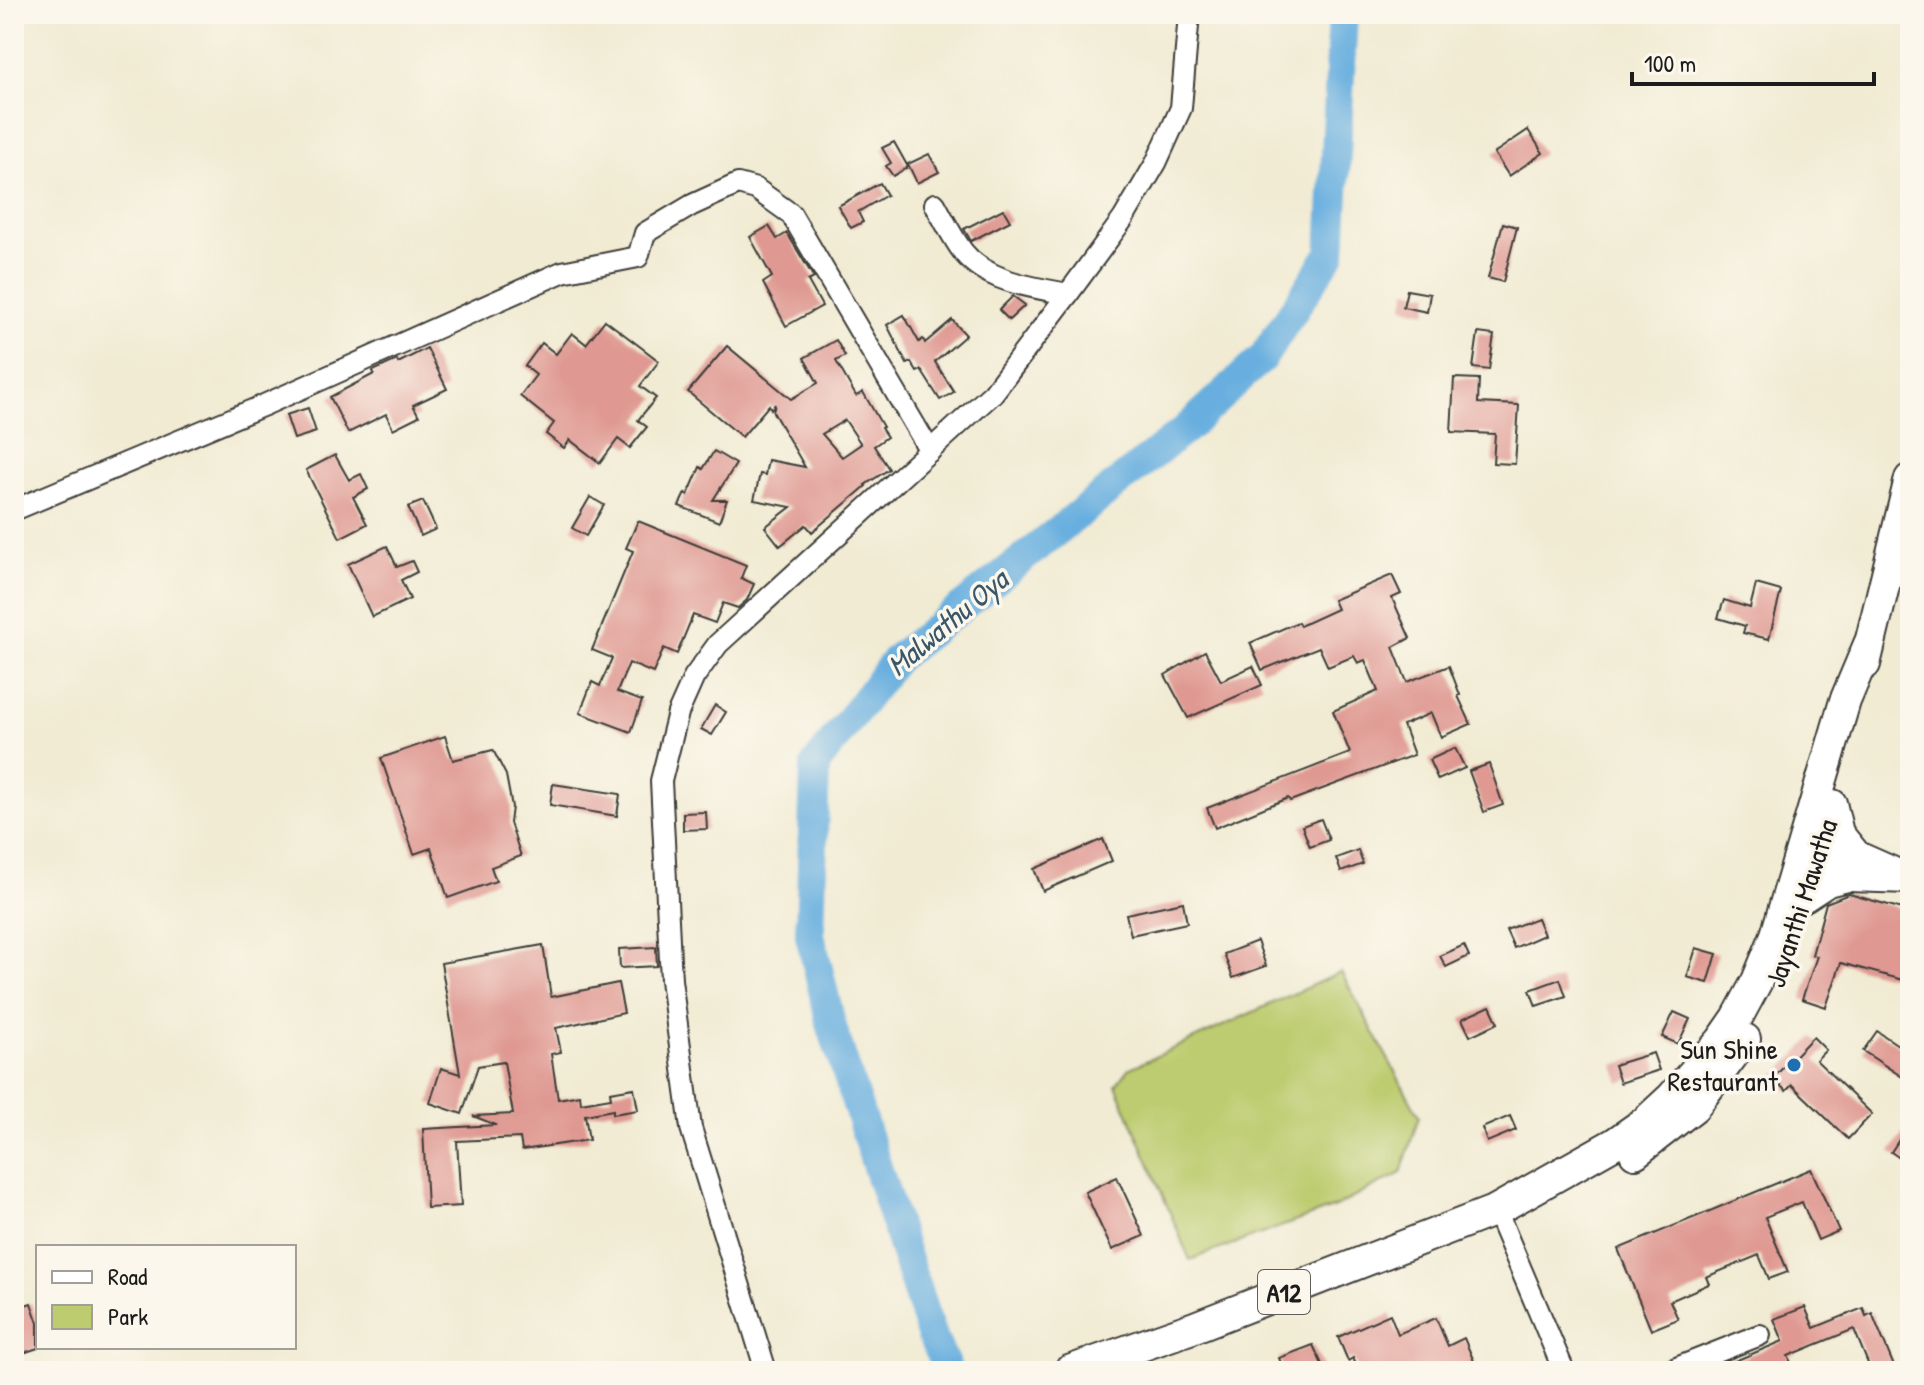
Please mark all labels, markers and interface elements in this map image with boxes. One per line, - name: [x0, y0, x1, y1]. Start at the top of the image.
- scale bar: [1632, 36, 1874, 86]
- text: 100 m: [1644, 47, 1696, 79]
- water label: Malwathu Oya: [878, 558, 1019, 685]
- street label: Jayanthi Mawatha: [1756, 814, 1846, 992]
- place label: Sun Shine Restaurant: [1668, 1030, 1778, 1100]
- marker: Sun Shine Restaurant: [1785, 1056, 1803, 1074]
- legend: [36, 1245, 296, 1349]
- text: Road: [108, 1260, 147, 1292]
- road number: A12: [1258, 1270, 1310, 1314]
- text: Park: [108, 1300, 148, 1332]

